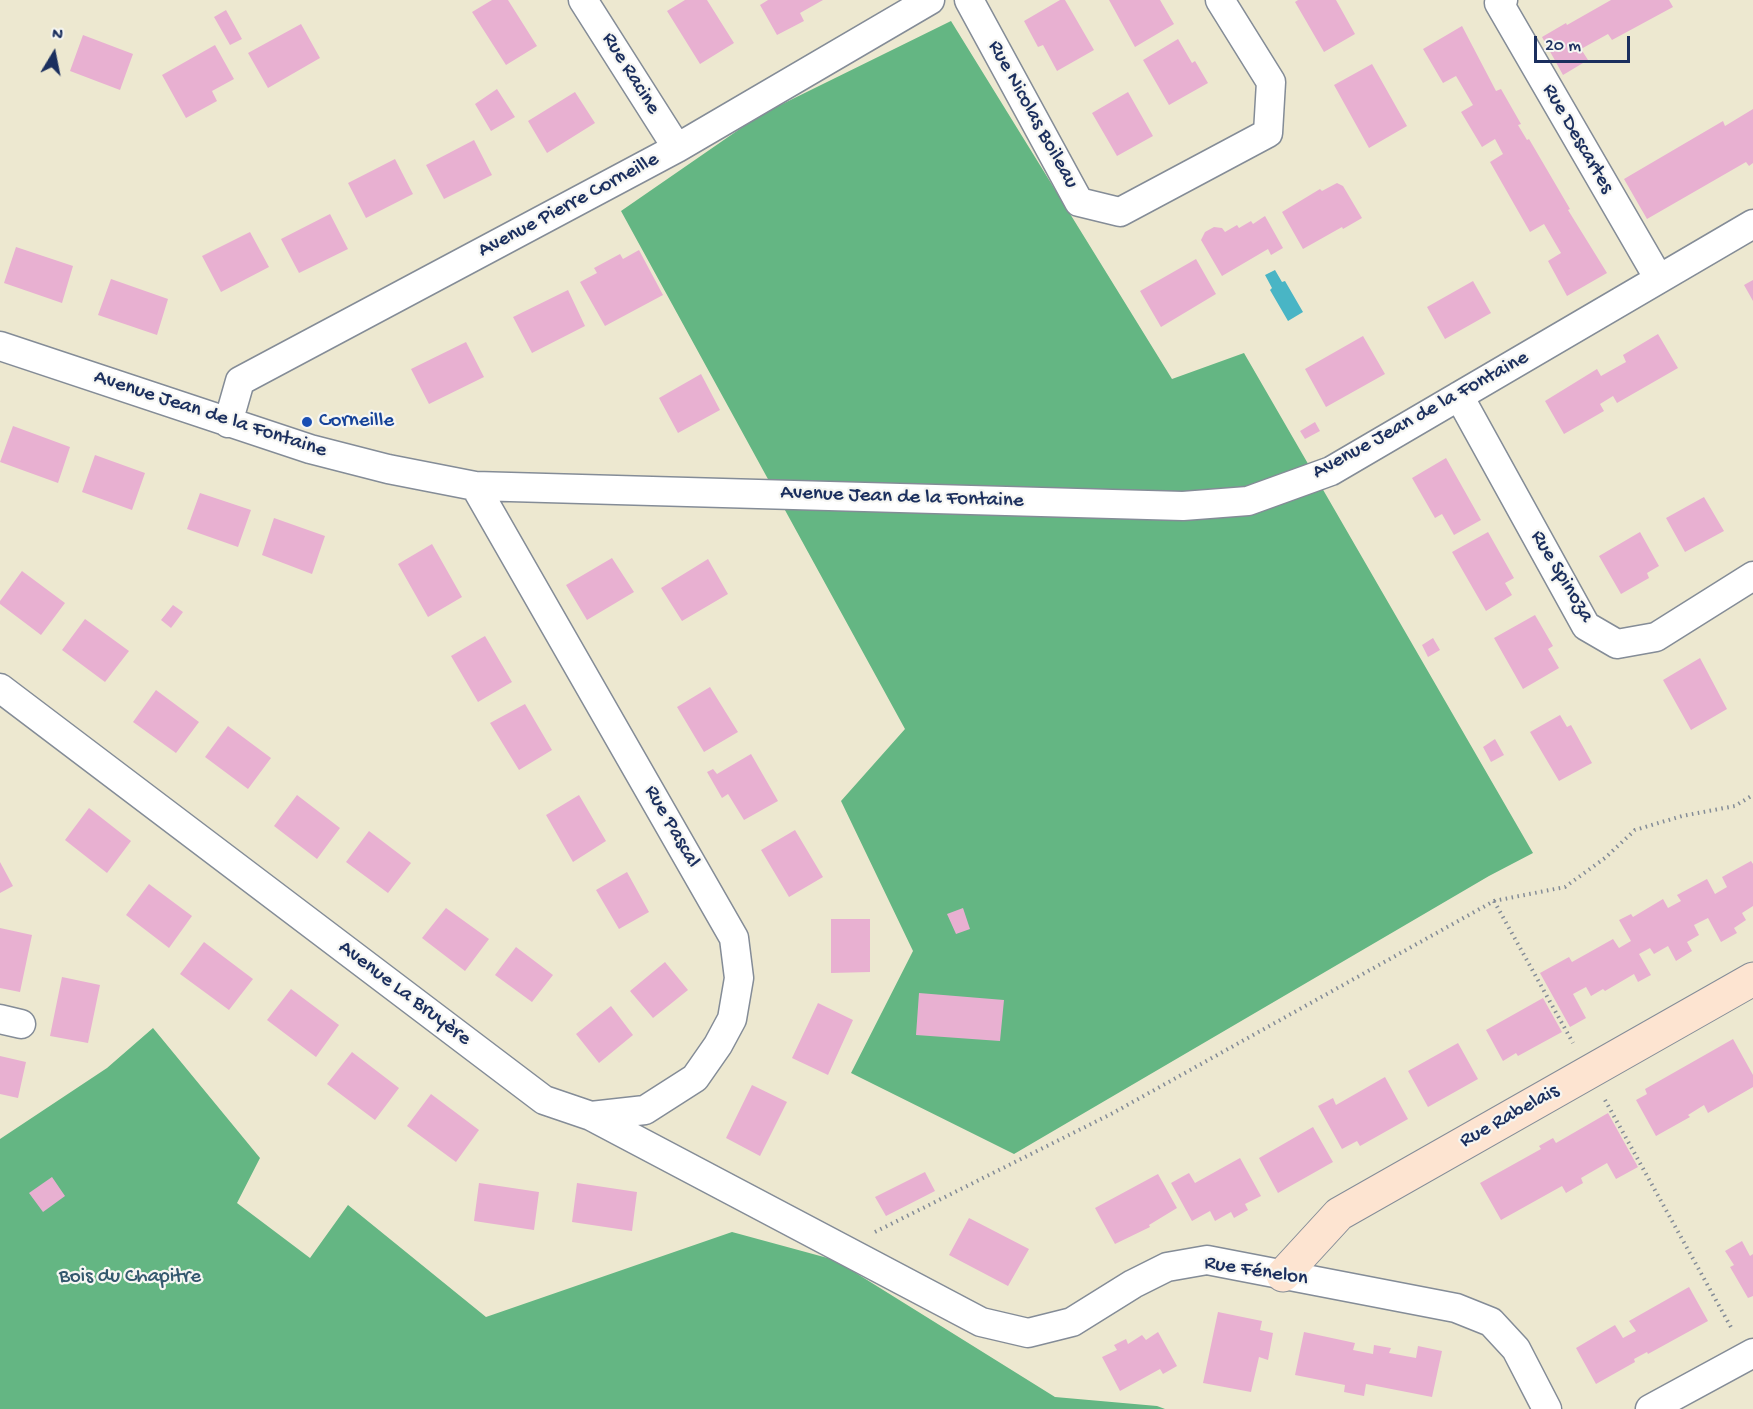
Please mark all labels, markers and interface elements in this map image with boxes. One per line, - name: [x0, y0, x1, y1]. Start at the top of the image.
- north arrow: [24, 24, 84, 84]
- scale bar: [1537, 24, 1633, 62]
- text: N: [50, 26, 64, 46]
- street label: Rue Racine: [595, 28, 665, 120]
- text: 20 m: [1545, 36, 1581, 57]
- street label: Rue Nicolas Boileau: [981, 37, 1083, 193]
- street label: Rue Descartes: [1536, 80, 1618, 198]
- street label: Avenue Pierre Corneille: [474, 148, 664, 264]
- street label: Avenue Jean de la Fontaine: [1308, 346, 1534, 486]
- street label: Avenue Jean de la Fontaine: [90, 365, 330, 465]
- place label: Corneille: [319, 409, 394, 435]
- marker: Corneille: [300, 415, 314, 429]
- street label: Avenue Jean de la Fontaine: [780, 481, 1024, 515]
- street label: Rue Spinoza: [1524, 526, 1598, 628]
- street label: Rue Pascal: [637, 781, 705, 873]
- street label: Avenue La Bruyère: [333, 936, 475, 1052]
- street label: Rue Rabelais: [1456, 1079, 1564, 1155]
- street label: Rue Fénelon: [1202, 1251, 1310, 1293]
- park label: Bois du Chapitre: [59, 1265, 201, 1291]

